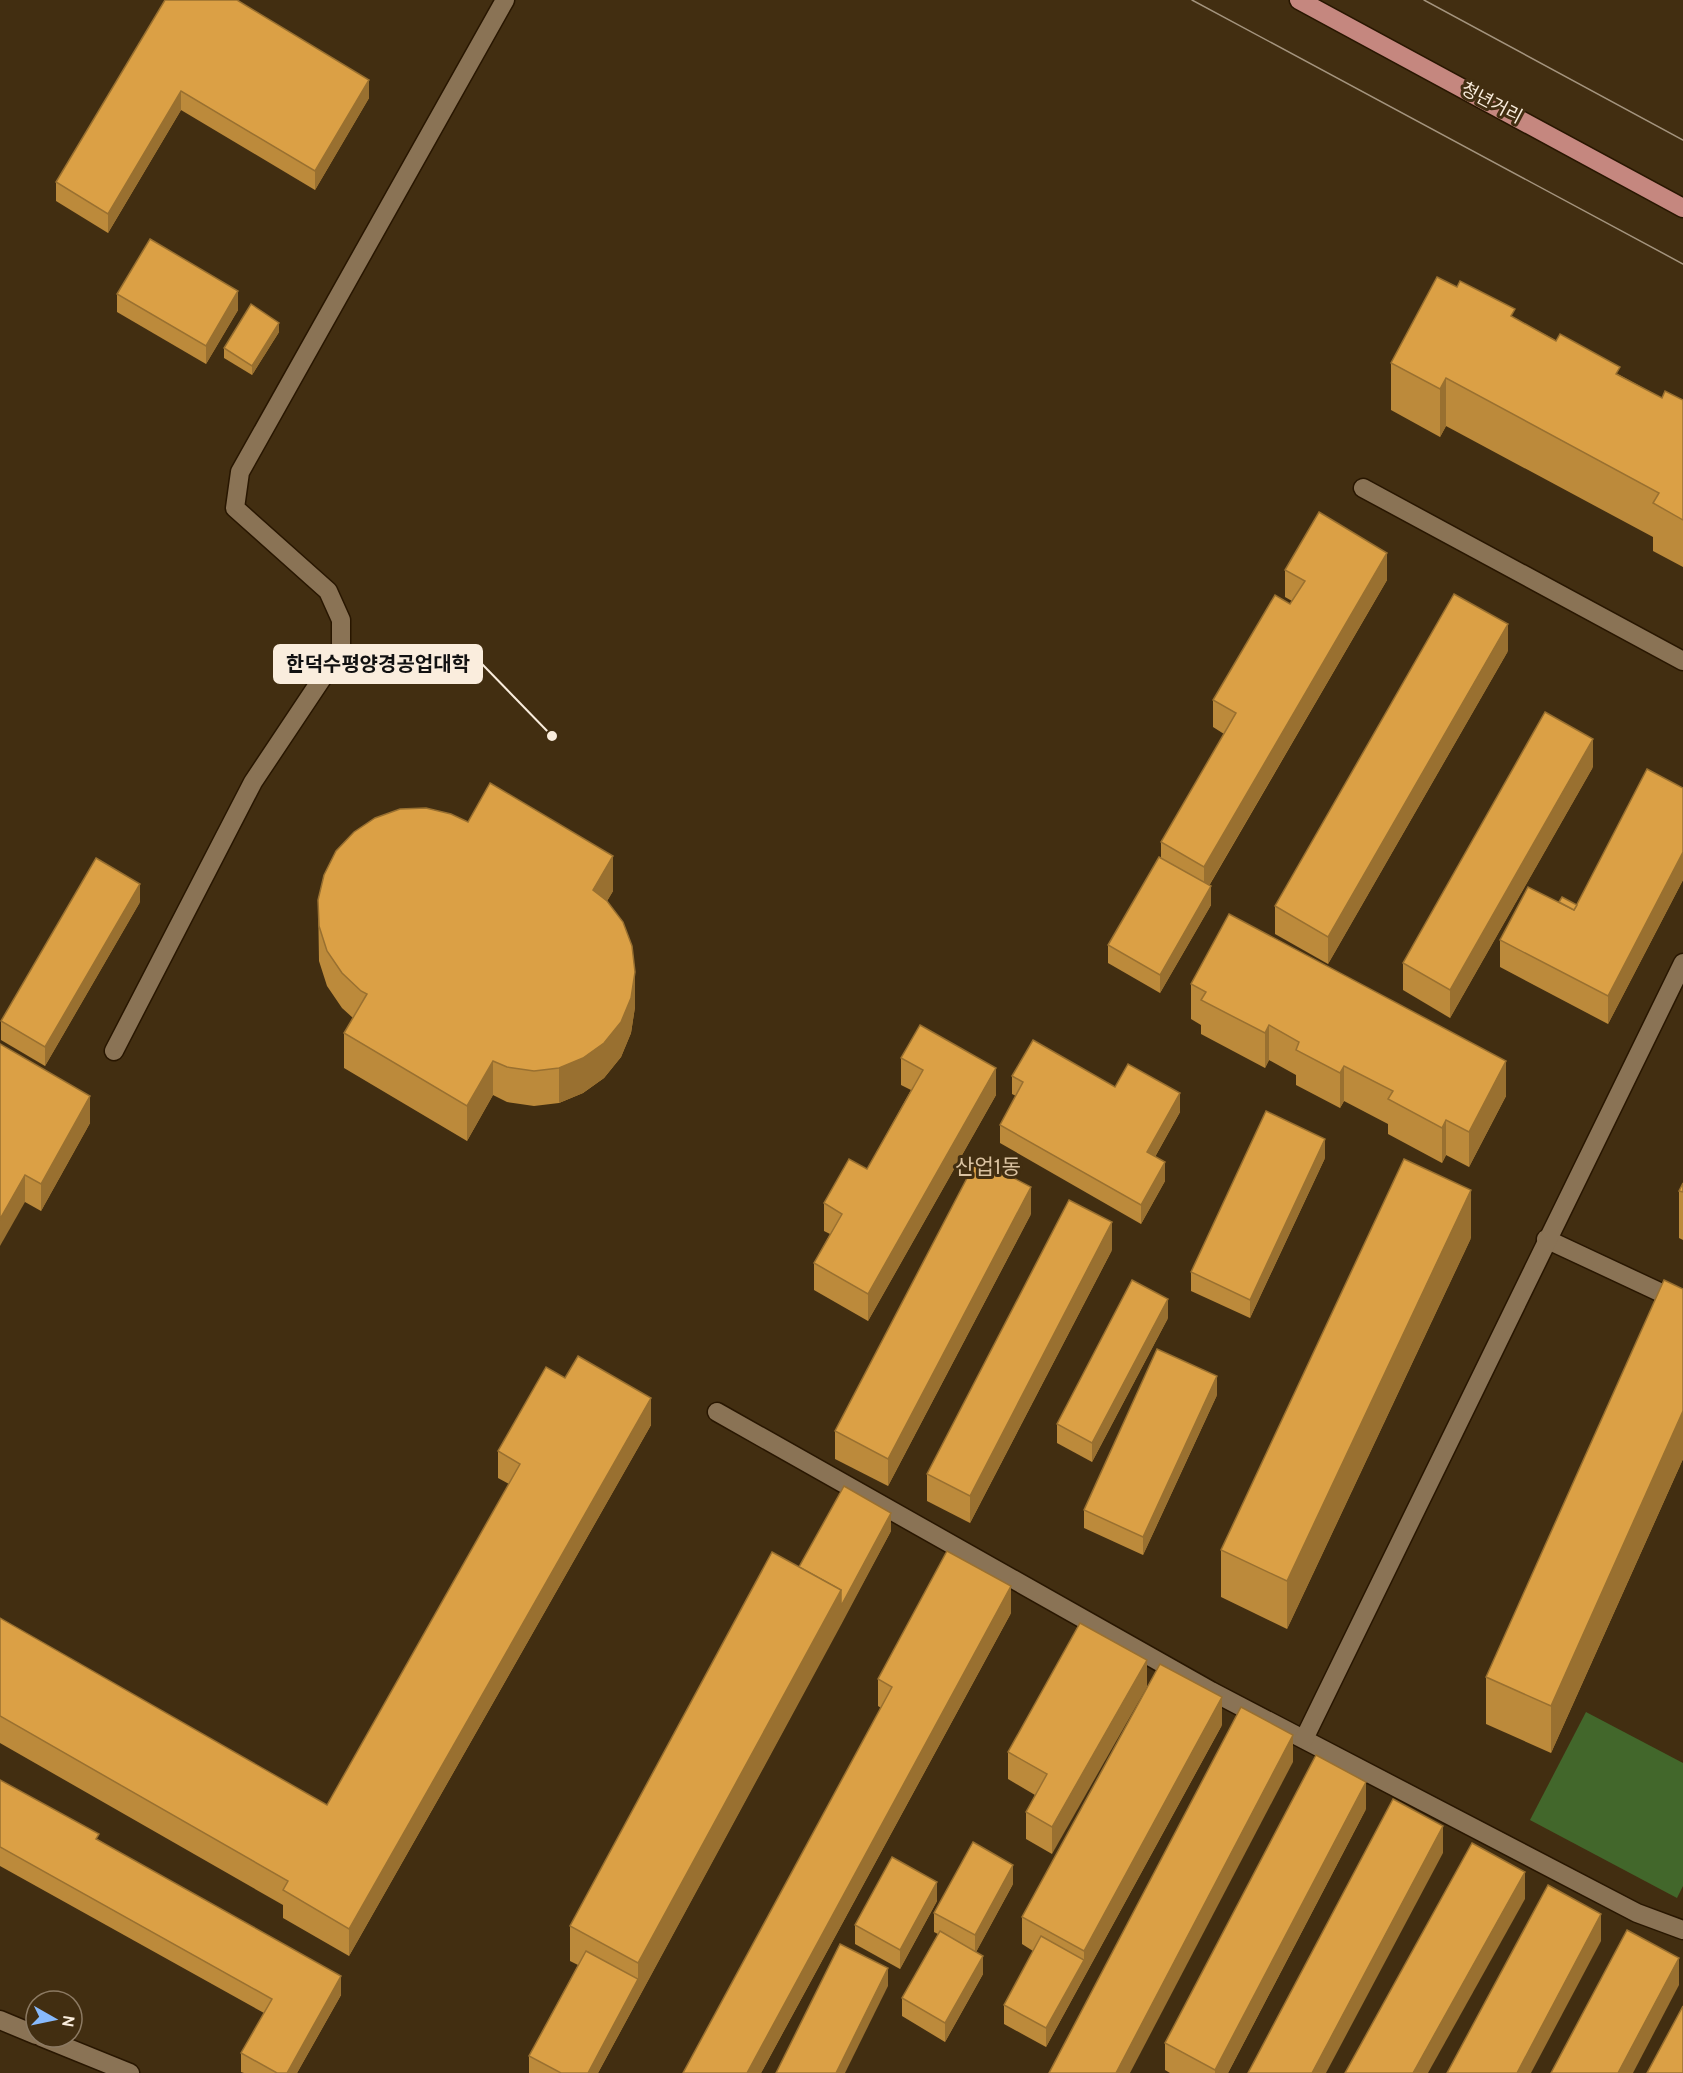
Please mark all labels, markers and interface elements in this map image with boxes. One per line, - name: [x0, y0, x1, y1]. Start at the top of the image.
- street label: 청년거리: [1456, 78, 1526, 130]
- callout: 한덕수평양경공업대학: [274, 645, 482, 683]
- text: 한덕수평양경공업대학: [286, 653, 471, 679]
- district label: 산업1동: [955, 1155, 1021, 1182]
- north arrow: [24, 1989, 84, 2049]
- text: N: [56, 2014, 78, 2028]

